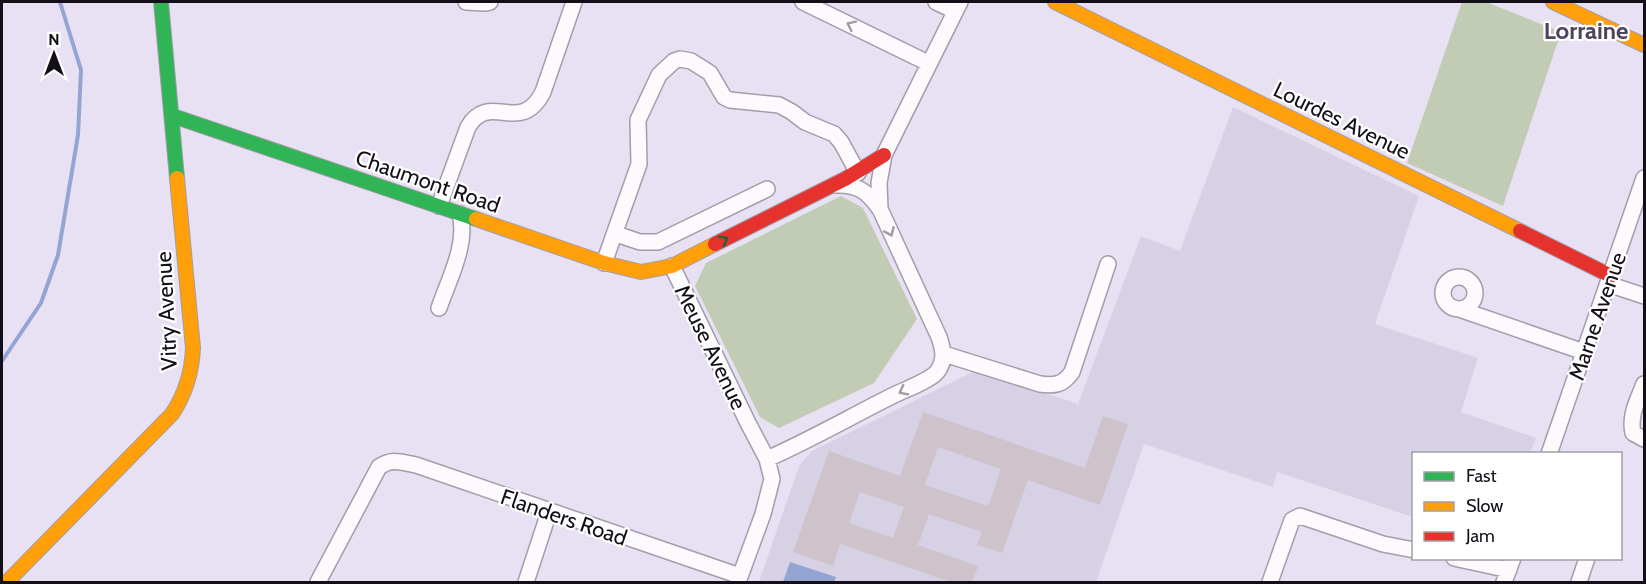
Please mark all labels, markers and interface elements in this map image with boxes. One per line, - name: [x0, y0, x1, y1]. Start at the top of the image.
- district label: Lorraine: [1544, 16, 1628, 45]
- one-way arrow: [846, 21, 857, 32]
- north arrow: [24, 24, 84, 84]
- text: N: [48, 30, 60, 49]
- street label: Lourdes Avenue: [1269, 76, 1414, 165]
- street label: Chaumont Road: [352, 144, 504, 219]
- one-way arrow: [882, 226, 894, 237]
- one-way arrow: [718, 236, 728, 247]
- street label: Marne Avenue: [1563, 249, 1632, 384]
- street label: Vitry Avenue: [150, 251, 183, 371]
- street label: Meuse Avenue: [669, 280, 752, 414]
- one-way arrow: [899, 383, 910, 395]
- legend: [1412, 452, 1622, 560]
- text: Fast: [1466, 465, 1497, 487]
- street label: Flanders Road: [497, 483, 631, 552]
- text: Slow: [1466, 495, 1503, 517]
- text: Jam: [1465, 525, 1495, 547]

